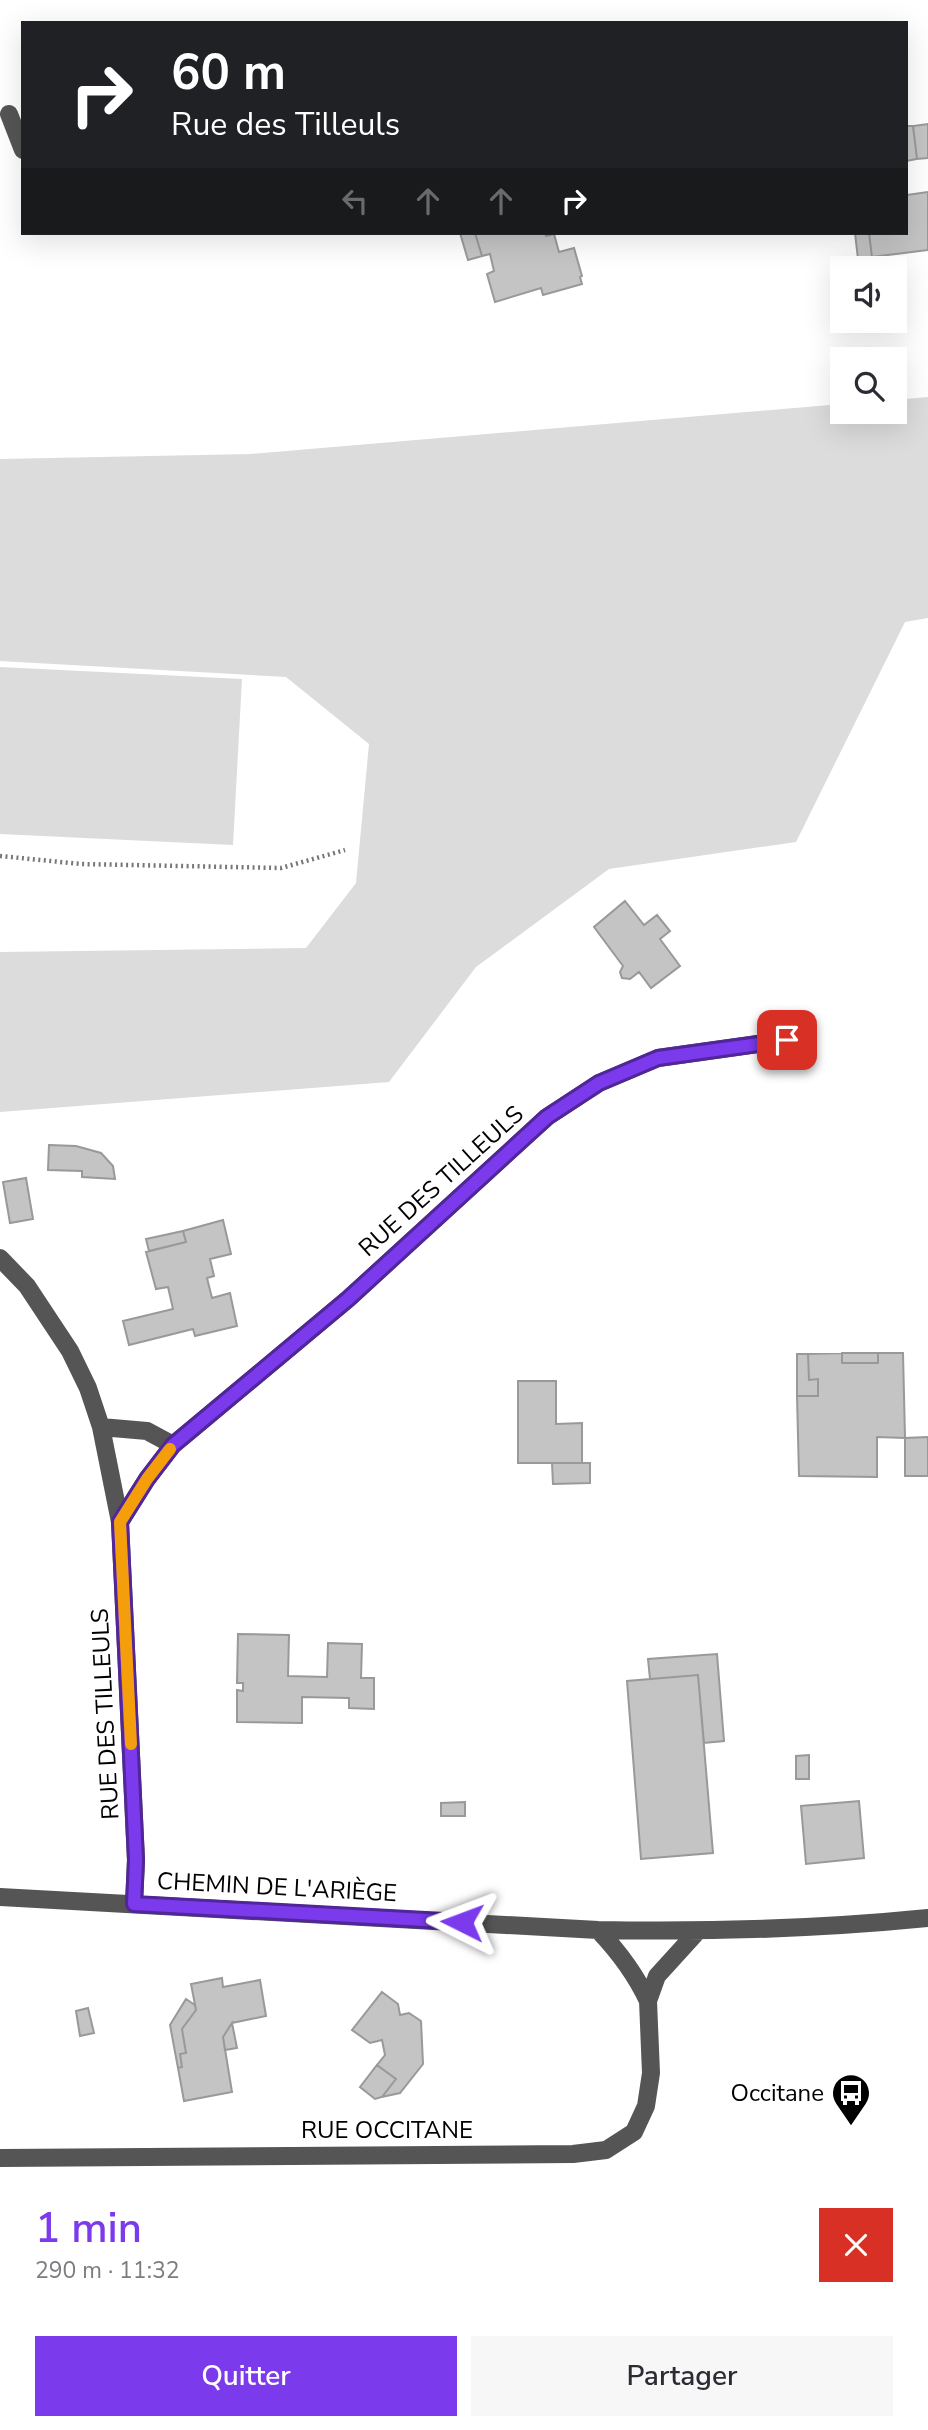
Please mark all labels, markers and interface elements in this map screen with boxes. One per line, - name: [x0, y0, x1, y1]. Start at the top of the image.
- text: 60 m: [171, 39, 286, 106]
- icon: right: [56, 49, 147, 140]
- text: Rue des Tilleuls: [171, 103, 400, 146]
- icon: left: [336, 182, 374, 220]
- icon: ahead: [409, 182, 447, 220]
- icon: ahead: [482, 182, 520, 220]
- icon: right: [555, 182, 593, 220]
- map controls: [830, 256, 907, 424]
- button: sound: [830, 256, 907, 333]
- button: search: [830, 347, 907, 424]
- pin: [757, 1010, 817, 1070]
- icon: arrive: [768, 1021, 806, 1059]
- street label: RUE DES TILLEULS: [352, 1098, 530, 1264]
- street label: RUE DES TILLEULS: [83, 1607, 127, 1821]
- street label: CHEMIN DE L'ARIÈGE: [156, 1865, 398, 1909]
- position arrow: [425, 1885, 499, 1959]
- bus stop icon: Occitane: [830, 2072, 872, 2127]
- place label: Occitane: [731, 2077, 824, 2109]
- street label: RUE OCCITANE: [301, 2114, 473, 2146]
- text: 1 min: [35, 2200, 142, 2257]
- button: close: [819, 2208, 893, 2282]
- text: 290 m · 11:32: [35, 2255, 180, 2286]
- button: Quitter: [35, 2336, 457, 2416]
- button: Partager: [471, 2336, 893, 2416]

